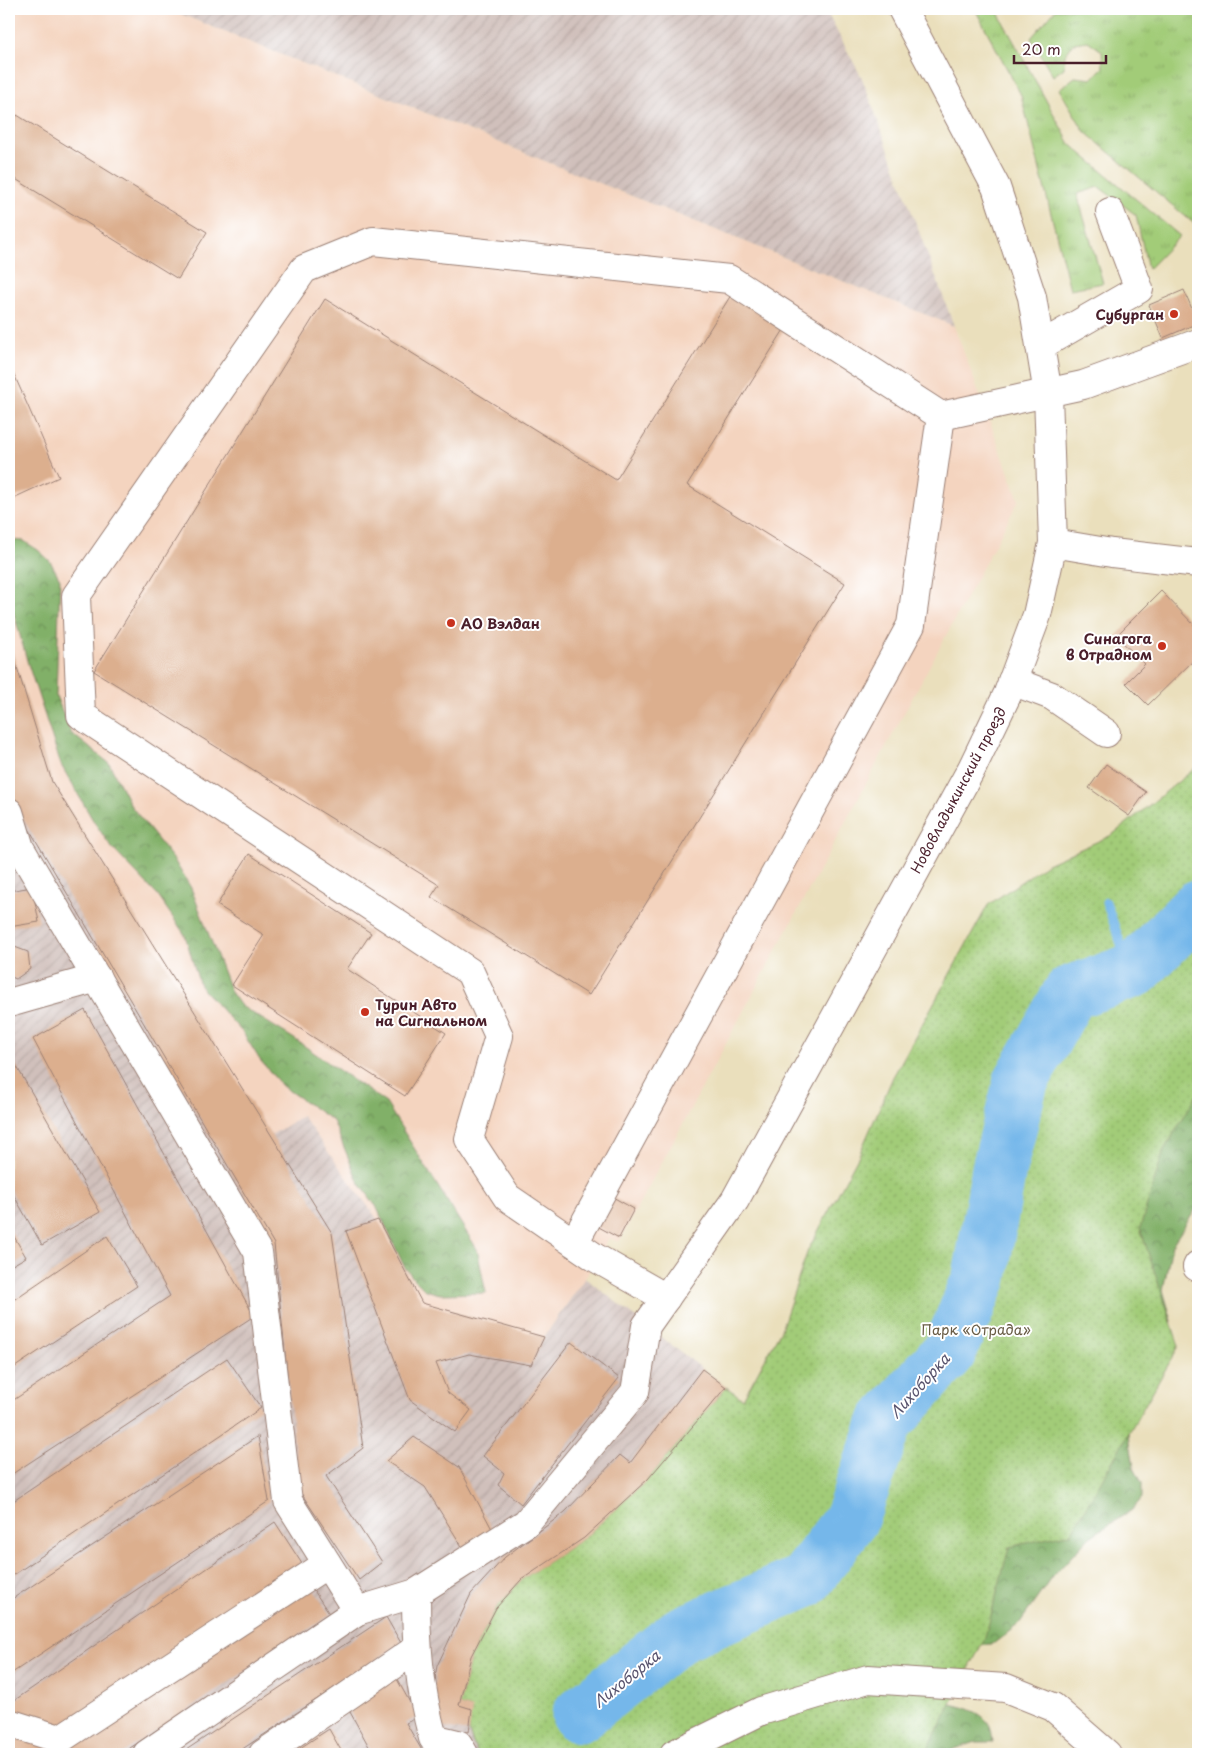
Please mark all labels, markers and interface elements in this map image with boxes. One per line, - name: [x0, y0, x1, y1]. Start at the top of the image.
- scale bar: [1014, 32, 1107, 64]
- text: 20 m: [1022, 37, 1061, 60]
- place label: Субурган: [1096, 304, 1164, 325]
- marker: Субурган: [1168, 308, 1180, 320]
- place label: АО Вэлдан: [461, 613, 540, 634]
- marker: АО Вэлдан: [445, 617, 457, 629]
- place label: Синагога в Отрадном: [1066, 628, 1153, 665]
- marker: Синагога в Отрадном: [1156, 640, 1168, 652]
- street label: Нововладыкинский проезд: [905, 703, 1011, 877]
- place label: Турин Авто на Сигнальном: [375, 994, 487, 1031]
- marker: Турин Авто на Сигнальном: [359, 1006, 371, 1018]
- park label: Парк «Отрада»: [921, 1319, 1031, 1340]
- water label: Лихоборка: [884, 1347, 955, 1423]
- water label: Лихоборка: [588, 1643, 665, 1712]

